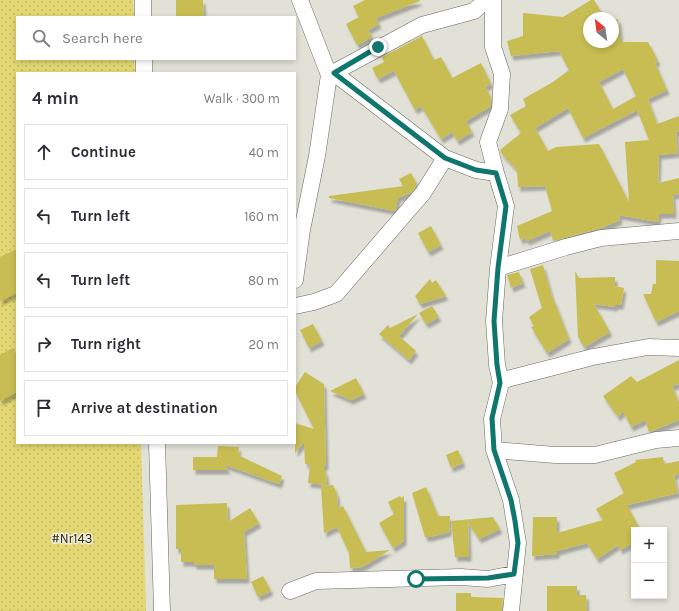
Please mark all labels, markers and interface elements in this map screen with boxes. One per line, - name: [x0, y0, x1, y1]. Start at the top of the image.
- north arrow: [583, 12, 619, 48]
- search box: [16, 16, 296, 60]
- icon: search: [30, 27, 52, 49]
- text: Search here: [62, 29, 143, 47]
- route end: [369, 38, 387, 56]
- text: 4 min: [32, 88, 79, 108]
- text: Walk · 300 m: [204, 91, 280, 106]
- icon: ahead: [33, 141, 55, 163]
- text: Continue: [71, 143, 136, 161]
- text: 40 m: [249, 145, 279, 160]
- icon: left: [33, 205, 55, 227]
- text: Turn left: [71, 207, 130, 225]
- text: 160 m: [244, 209, 279, 224]
- icon: left: [33, 269, 55, 291]
- text: Turn left: [71, 271, 130, 289]
- text: 80 m: [248, 273, 279, 288]
- icon: right: [33, 333, 55, 355]
- text: Turn right: [71, 335, 141, 353]
- text: 20 m: [249, 337, 279, 352]
- icon: arrive: [33, 397, 55, 419]
- text: Arrive at destination: [71, 399, 218, 417]
- map controls: [631, 527, 667, 599]
- button: +: [631, 527, 667, 563]
- park label: #Nr143: [52, 531, 92, 546]
- button: −: [631, 563, 667, 599]
- route start: [407, 570, 425, 588]

